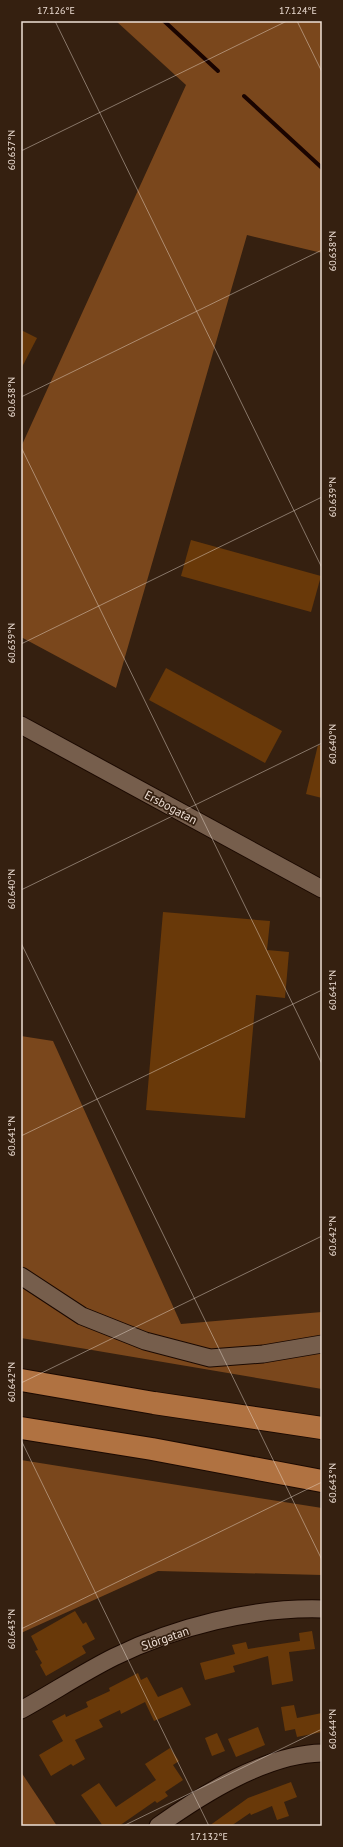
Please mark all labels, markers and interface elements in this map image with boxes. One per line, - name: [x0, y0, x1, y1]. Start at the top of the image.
- text: 17.126°E: [37, 4, 75, 17]
- text: 17.124°E: [279, 4, 317, 17]
- text: 60.637°N: [5, 130, 18, 170]
- text: 60.638°N: [326, 231, 339, 271]
- text: 60.638°N: [5, 377, 18, 417]
- text: 60.639°N: [326, 477, 339, 517]
- text: 60.639°N: [5, 623, 18, 663]
- text: 60.640°N: [326, 724, 339, 764]
- street label: Ersbogatan: [142, 787, 200, 827]
- text: 60.640°N: [5, 869, 18, 909]
- text: 60.641°N: [326, 970, 339, 1010]
- text: 60.641°N: [5, 1116, 18, 1156]
- text: 60.642°N: [326, 1216, 339, 1256]
- text: 60.642°N: [5, 1362, 18, 1402]
- text: 60.643°N: [326, 1463, 339, 1503]
- text: 60.643°N: [5, 1609, 18, 1649]
- street label: Slörgatan: [139, 1623, 191, 1653]
- text: 60.644°N: [326, 1709, 339, 1749]
- text: 17.132°E: [190, 1830, 228, 1843]

